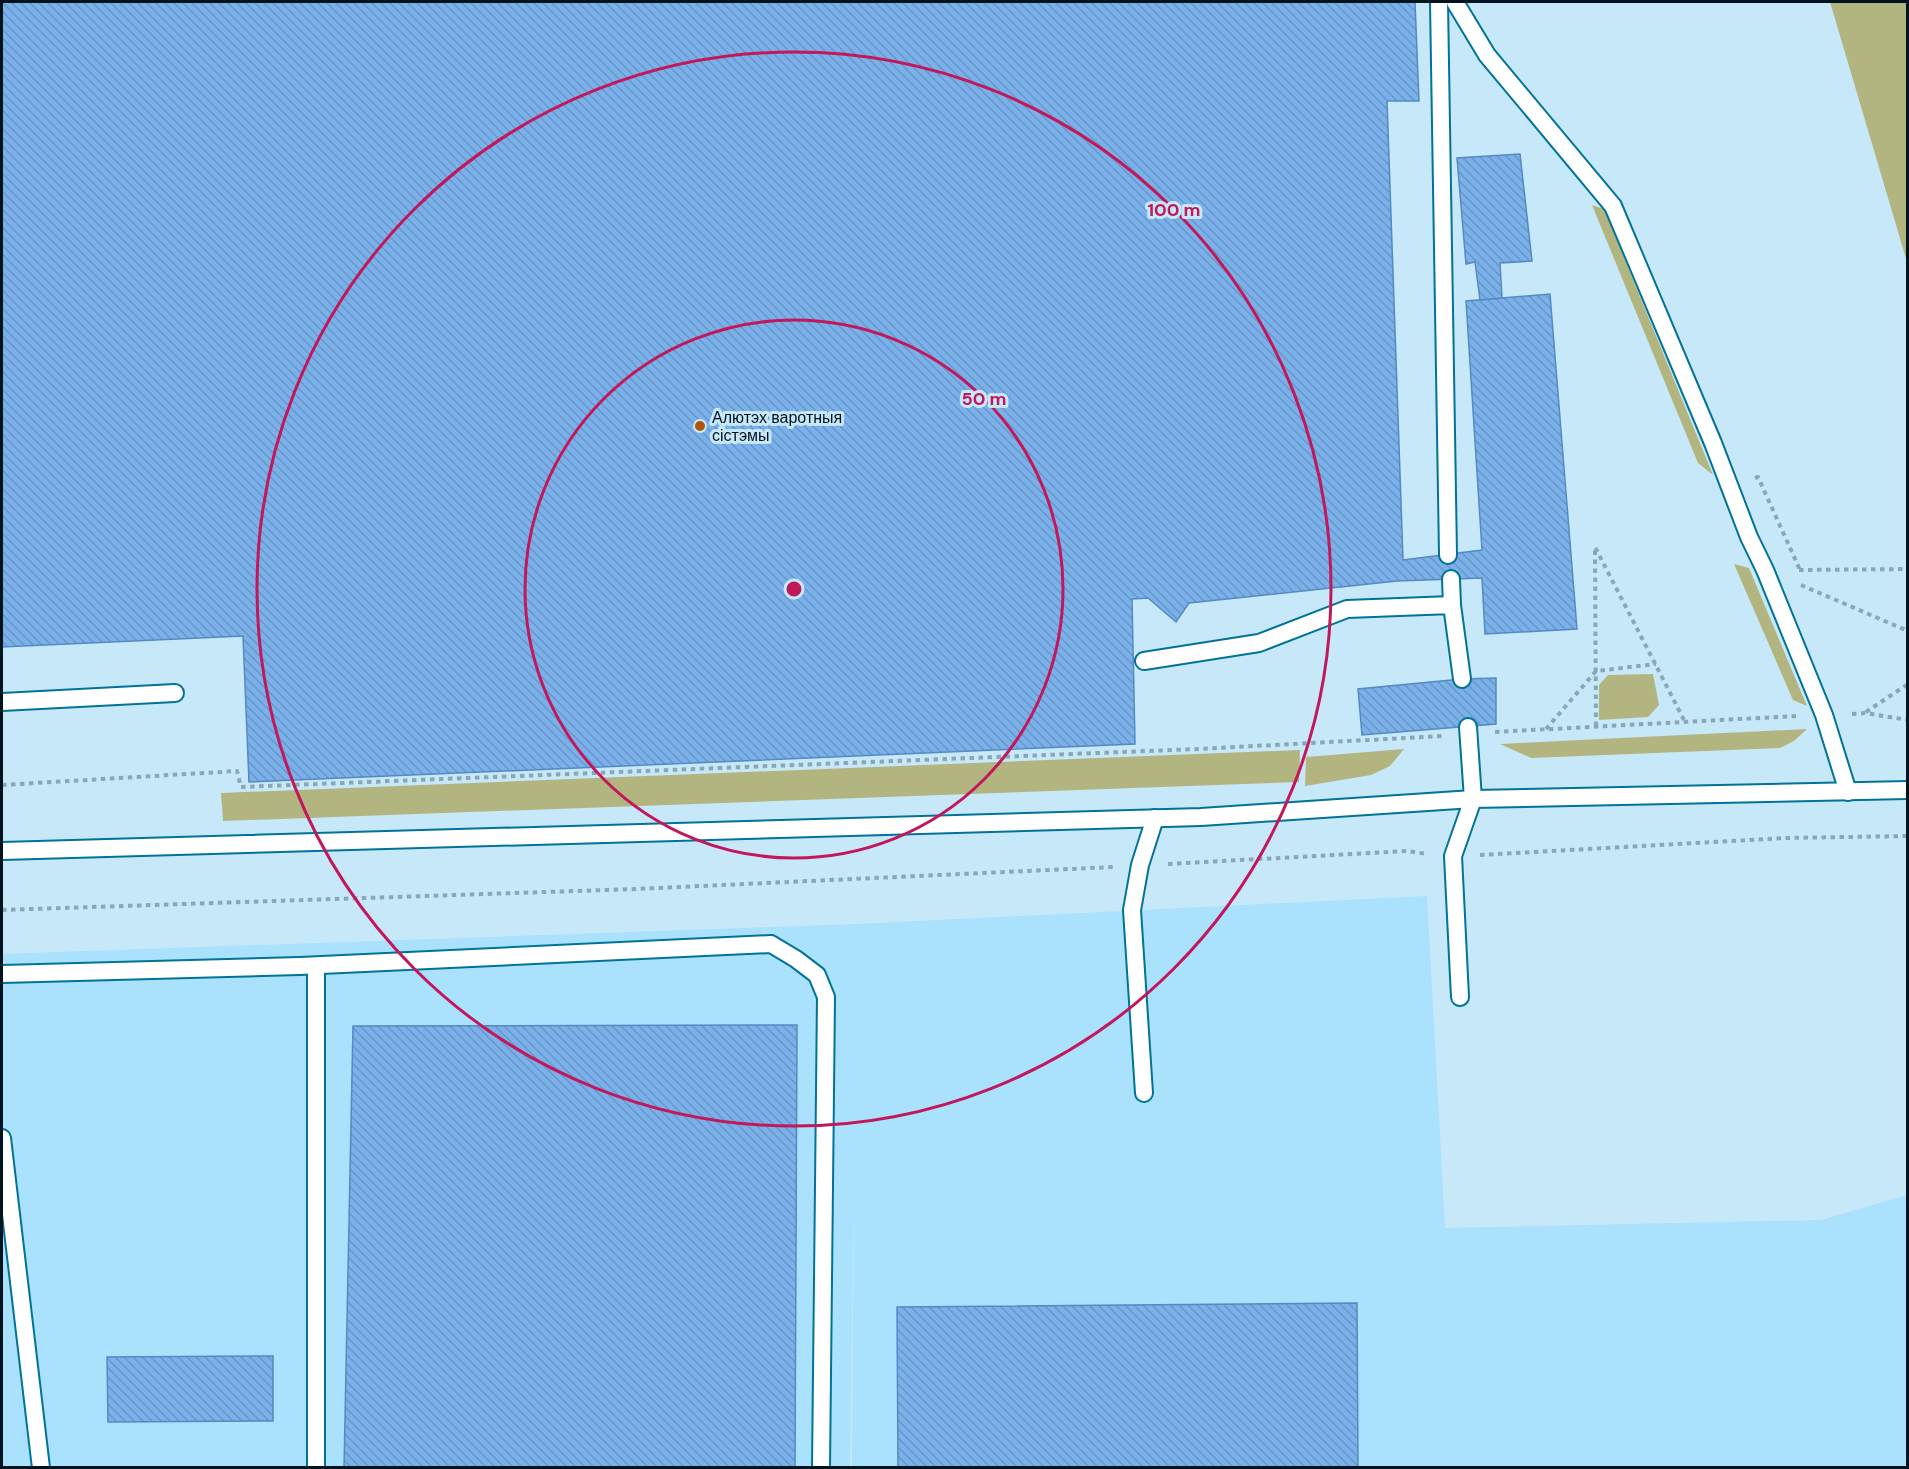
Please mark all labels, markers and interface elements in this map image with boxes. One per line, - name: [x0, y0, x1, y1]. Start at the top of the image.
- text: 100 m: [1147, 198, 1201, 222]
- text: 50 m: [961, 387, 1007, 411]
- place label: Алютэх варотныя сістэмы: [712, 407, 842, 446]
- marker: Алютэх варотныя сістэмы: [693, 419, 707, 433]
- centre of rings: [784, 579, 804, 599]

